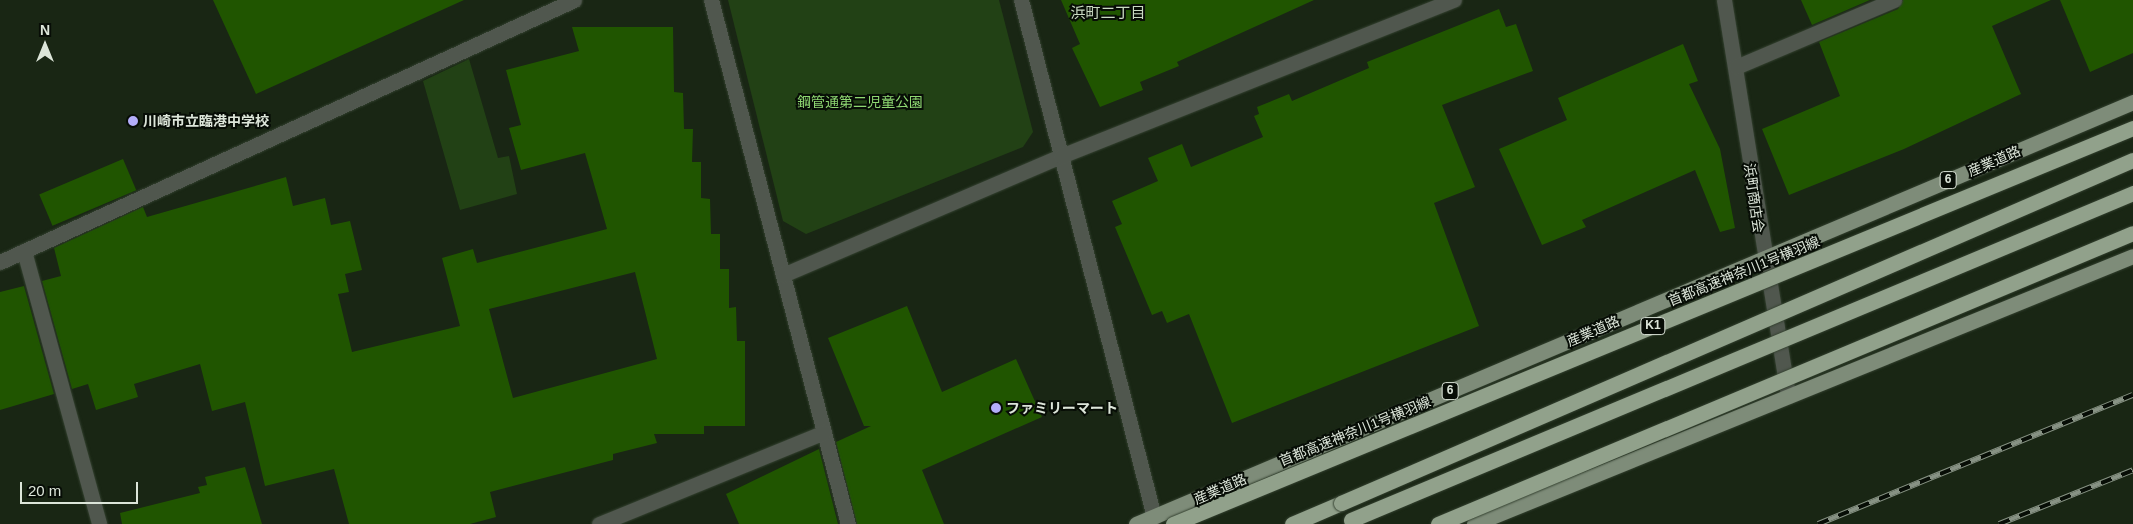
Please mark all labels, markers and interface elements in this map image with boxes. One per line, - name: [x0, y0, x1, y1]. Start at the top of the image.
- district label: 浜町二丁目: [1071, 4, 1145, 22]
- north arrow: [20, 20, 70, 70]
- text: N: [40, 22, 50, 38]
- park label: 鋼管通第二児童公園: [797, 94, 923, 110]
- place label: 川崎市立臨港中学校: [143, 113, 269, 129]
- marker: 川崎市立臨港中学校: [127, 115, 139, 127]
- street label: 産業道路: [1965, 142, 2023, 180]
- street label: 浜町商店会: [1741, 162, 1767, 234]
- road number: 6: [1939, 170, 1957, 190]
- street label: 首都高速神奈川1号横羽線: [1666, 233, 1822, 309]
- street label: 産業道路: [1564, 312, 1622, 350]
- road number: K1: [1639, 316, 1667, 336]
- road number: 6: [1441, 382, 1459, 401]
- street label: 首都高速神奈川1号横羽線: [1277, 393, 1433, 469]
- place label: ファミリーマート: [1006, 400, 1118, 416]
- marker: ファミリーマート: [990, 402, 1002, 414]
- street label: 産業道路: [1191, 470, 1249, 508]
- scale bar: [22, 472, 140, 504]
- text: 20 m: [28, 482, 61, 499]

